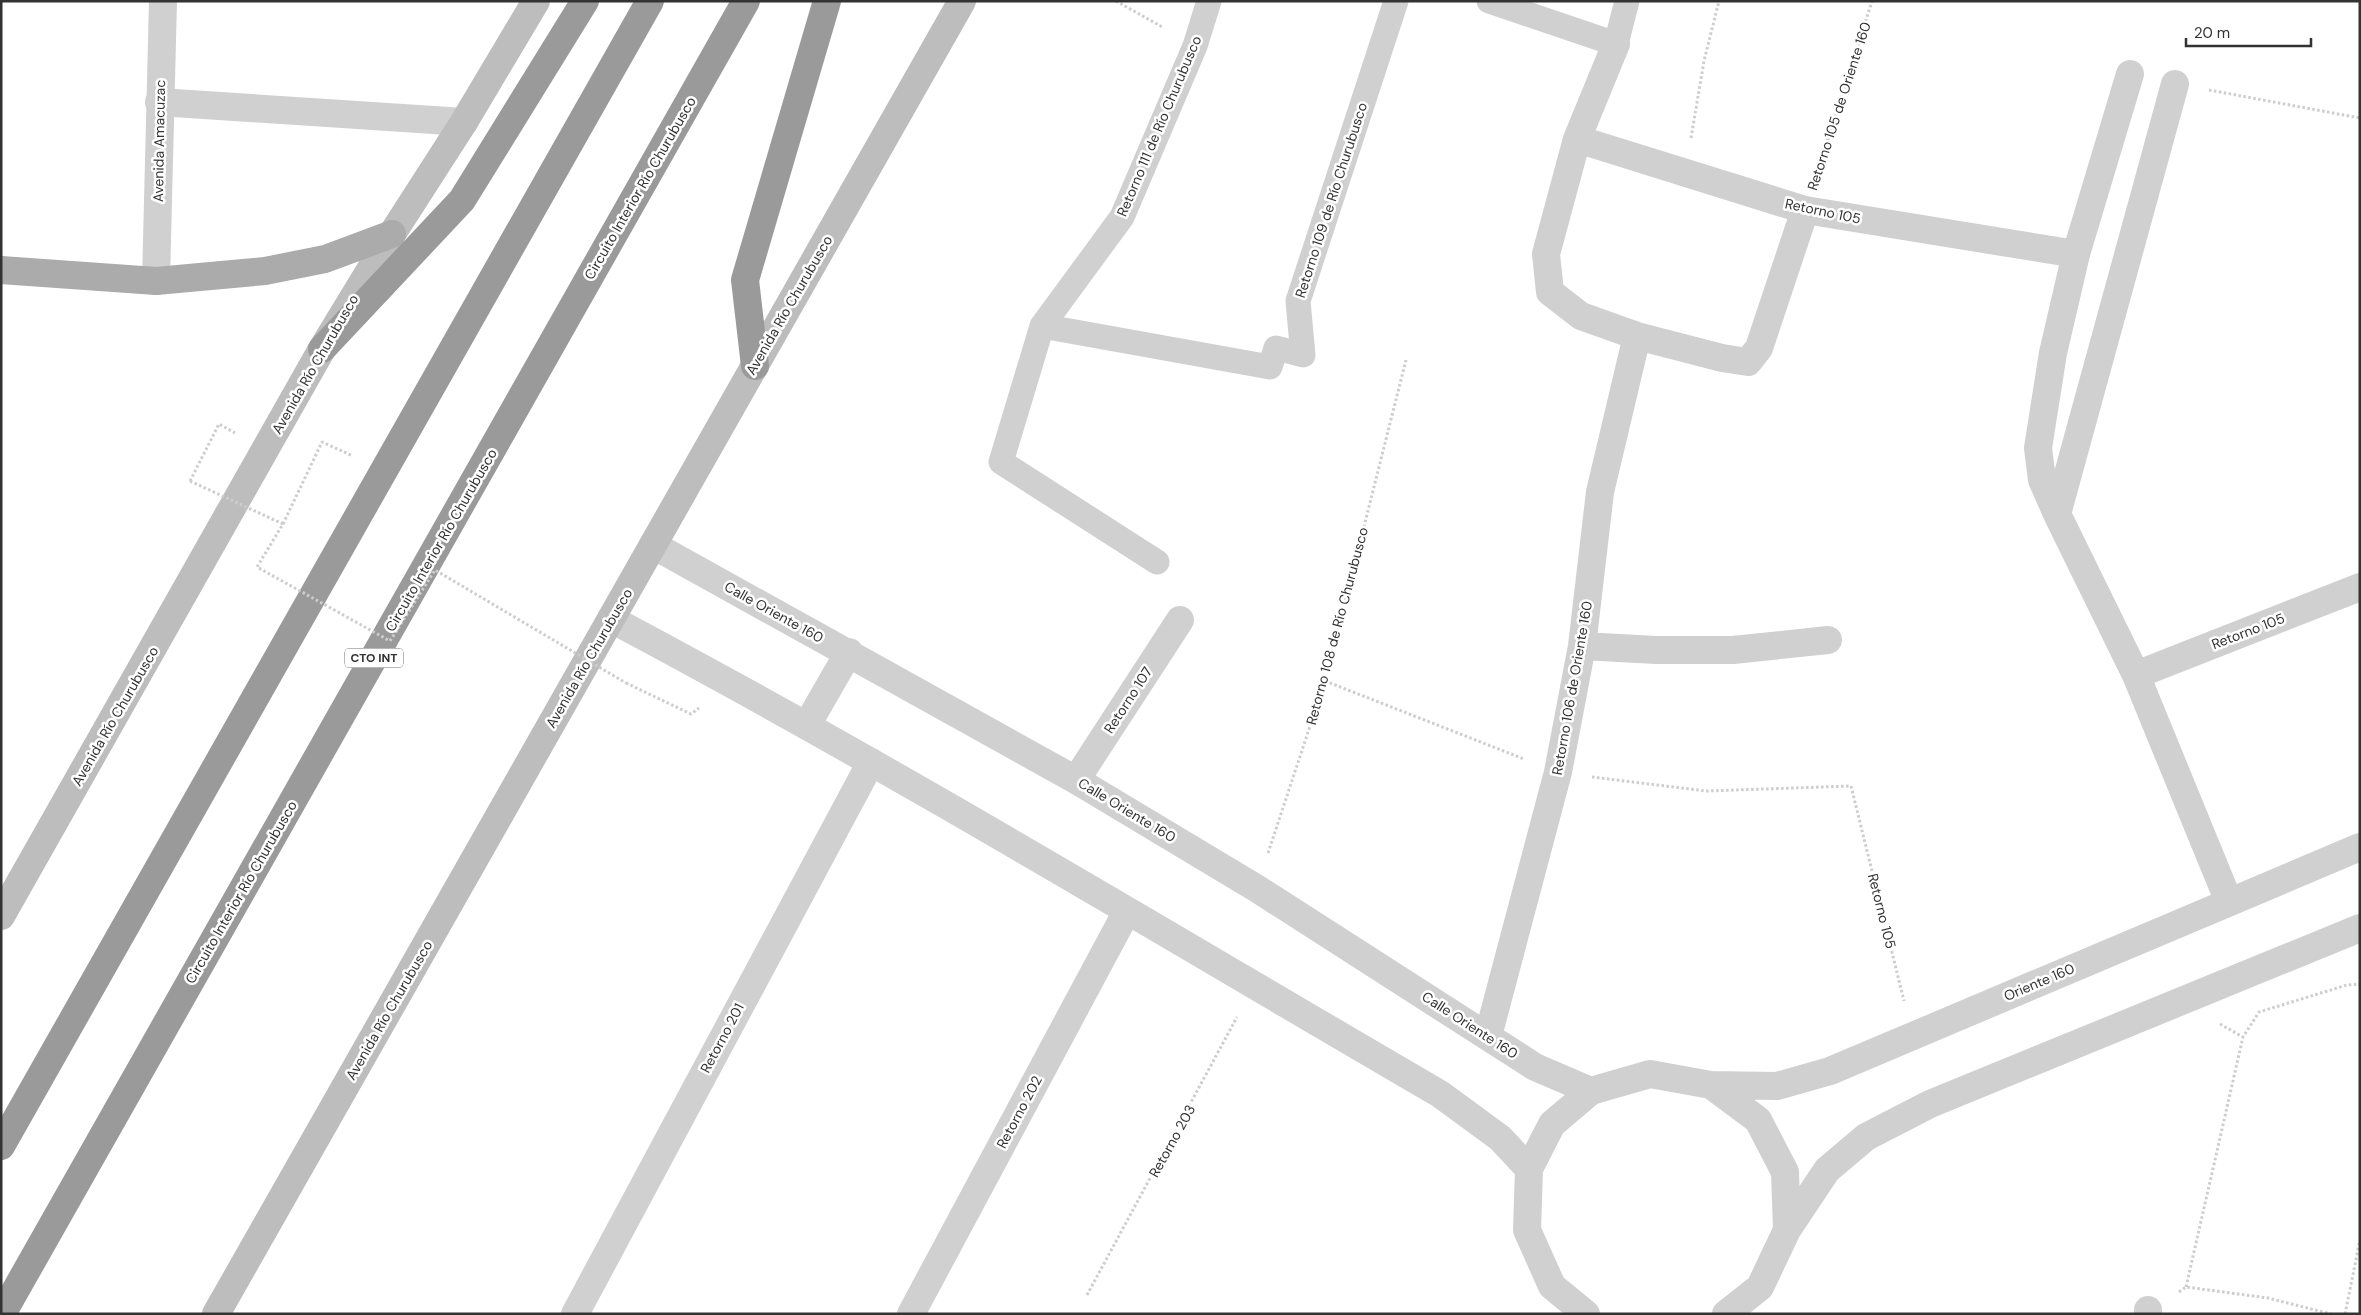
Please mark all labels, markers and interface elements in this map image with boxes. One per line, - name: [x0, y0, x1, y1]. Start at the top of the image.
- scale bar: [2186, 15, 2311, 47]
- street label: Retorno 105 de Oriente 160: [1803, 19, 1875, 193]
- text: 20 m: [2194, 23, 2230, 43]
- street label: Retorno 111 de Río Churubusco: [1113, 33, 1205, 219]
- street label: Avenida Amacuzac: [149, 80, 169, 202]
- street label: Circuito Interior Río Churubusco: [580, 93, 700, 283]
- street label: Retorno 109 de Río Churubusco: [1291, 100, 1371, 300]
- street label: Retorno 105: [1784, 194, 1862, 228]
- street label: Avenida Río Churubusco: [742, 232, 836, 378]
- street label: Avenida Río Churubusco: [268, 291, 362, 437]
- street label: Circuito Interior Río Churubusco: [381, 445, 501, 635]
- street label: Retorno 108 de Río Churubusco: [1302, 525, 1372, 727]
- street label: Calle Oriente 160: [721, 577, 827, 647]
- street label: Avenida Río Churubusco: [542, 585, 636, 731]
- street label: Retorno 106 de Oriente 160: [1548, 600, 1596, 776]
- street label: Retorno 105: [2209, 609, 2287, 653]
- street label: Avenida Río Churubusco: [68, 643, 162, 789]
- road number: CTO INT: [345, 648, 403, 668]
- street label: Retorno 107: [1100, 663, 1156, 737]
- street label: Calle Oriente 160: [1075, 774, 1179, 846]
- street label: Circuito Interior Río Churubusco: [181, 797, 301, 987]
- street label: Retorno 105: [1864, 871, 1900, 951]
- street label: Avenida Río Churubusco: [342, 937, 436, 1083]
- street label: Oriente 160: [2001, 959, 2077, 1005]
- street label: Calle Oriente 160: [1419, 987, 1521, 1063]
- street label: Retorno 201: [696, 1000, 748, 1076]
- street label: Retorno 202: [992, 1073, 1046, 1151]
- street label: Retorno 203: [1145, 1102, 1199, 1180]

